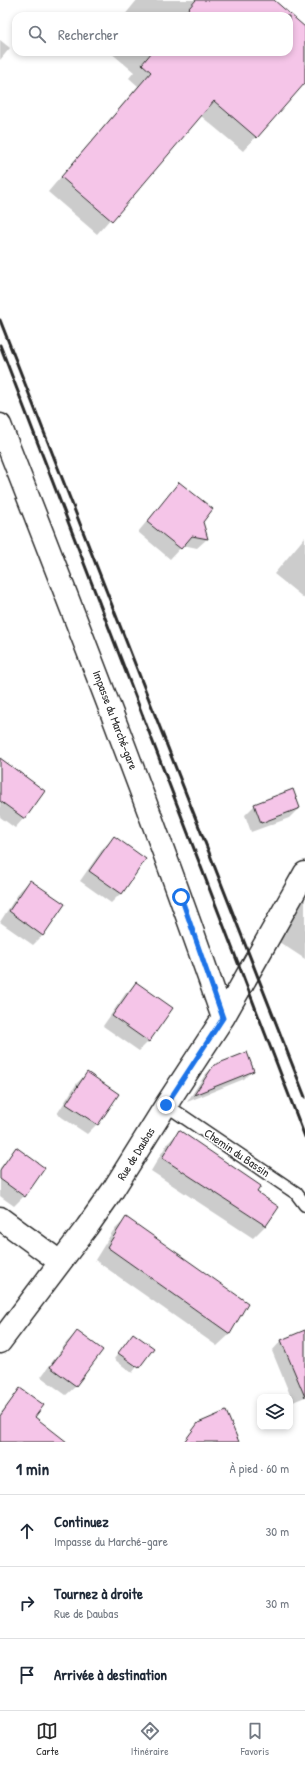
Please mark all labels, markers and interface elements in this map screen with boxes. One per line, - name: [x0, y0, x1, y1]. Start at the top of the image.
- search box: [12, 12, 293, 56]
- icon: search: [26, 23, 48, 45]
- text: Rechercher: [58, 24, 119, 45]
- street label: Impasse du Marché-gare: [89, 668, 142, 772]
- route start: [172, 888, 190, 906]
- route end: [157, 1096, 175, 1114]
- street label: Rue de Daubas: [113, 1124, 159, 1183]
- street label: Chemin du Bassin: [201, 1124, 273, 1181]
- map controls: [257, 1394, 293, 1430]
- button: layers: [257, 1394, 293, 1430]
- text: 1 min: [16, 1457, 49, 1480]
- text: À pied · 60 m: [230, 1459, 289, 1477]
- text: Continuez: [54, 1511, 109, 1532]
- icon: ahead: [16, 1520, 38, 1542]
- text: 30 m: [266, 1522, 289, 1540]
- text: Impasse du Marché-gare: [54, 1532, 168, 1550]
- text: Tournez à droite: [54, 1583, 143, 1604]
- icon: right: [16, 1592, 38, 1614]
- text: 30 m: [266, 1594, 289, 1612]
- text: Rue de Daubas: [54, 1604, 118, 1622]
- icon: arrive: [16, 1664, 38, 1686]
- text: Arrivée à destination: [54, 1664, 167, 1685]
- tab: Carte: [36, 1720, 59, 1758]
- tab: Itinéraire: [131, 1720, 169, 1758]
- tab: Favoris: [241, 1720, 269, 1758]

